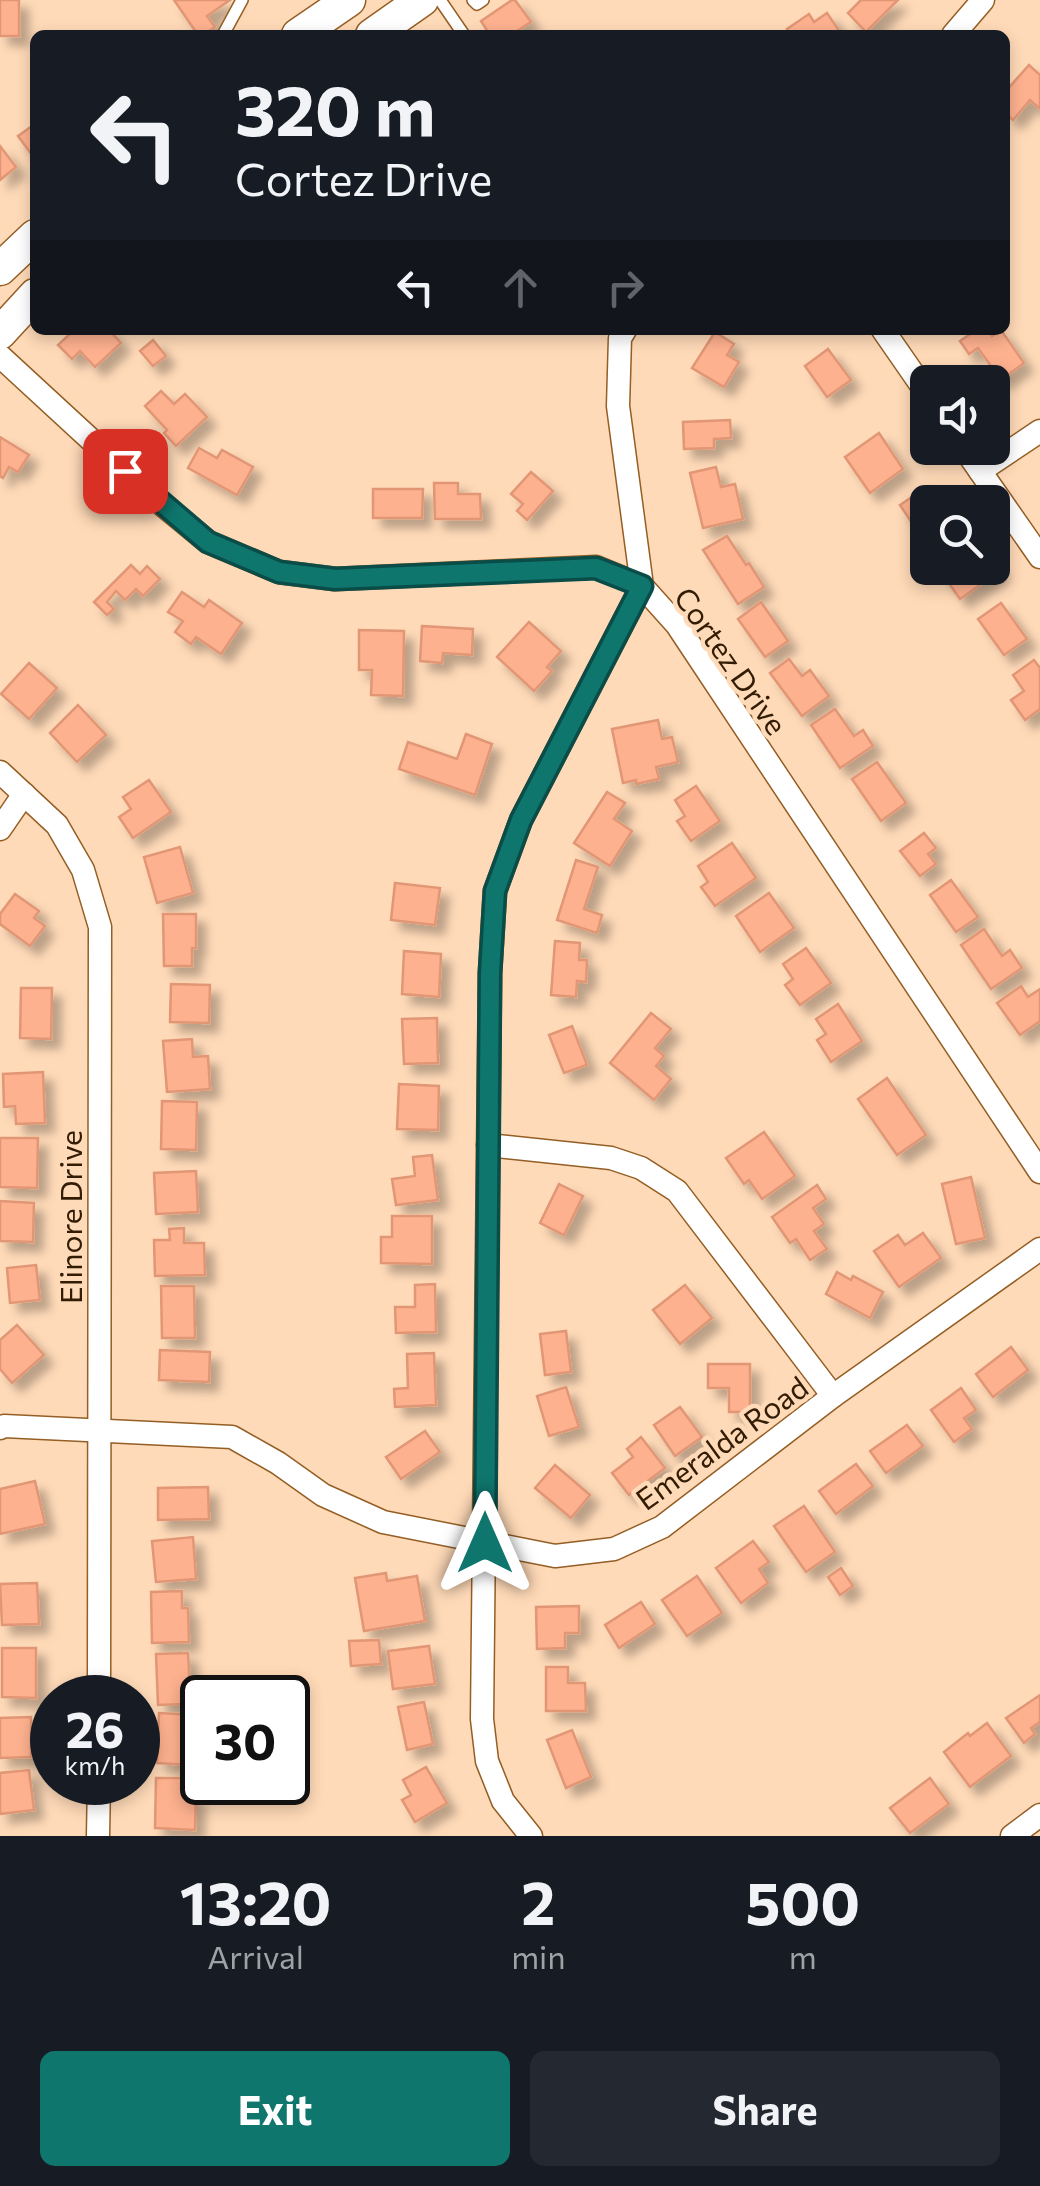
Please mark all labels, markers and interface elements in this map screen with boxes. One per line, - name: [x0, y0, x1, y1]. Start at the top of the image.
- text: 320 m: [235, 65, 436, 150]
- icon: left: [70, 70, 200, 200]
- text: Cortez Drive: [235, 150, 492, 205]
- icon: left: [388, 260, 443, 315]
- icon: ahead: [493, 260, 548, 315]
- icon: right: [598, 260, 653, 315]
- map controls: [910, 365, 1010, 585]
- button: sound: [910, 365, 1010, 465]
- pin: [83, 429, 168, 514]
- icon: arrive: [98, 444, 153, 499]
- button: search: [910, 485, 1010, 585]
- street label: Cortez Drive: [668, 579, 796, 741]
- street label: Elinore Drive: [51, 1130, 88, 1304]
- street label: Emeralda Road: [628, 1367, 814, 1517]
- position arrow: [433, 1491, 537, 1595]
- speed limit sign: 30: [180, 1675, 310, 1805]
- text: 26: [65, 1697, 124, 1758]
- text: km/h: [65, 1750, 125, 1780]
- text: 13:20: [180, 1864, 331, 1937]
- text: 2: [521, 1864, 555, 1937]
- text: 500: [745, 1864, 860, 1937]
- text: Arrival: [207, 1936, 304, 1976]
- text: min: [511, 1936, 566, 1976]
- text: m: [789, 1936, 817, 1976]
- button: Exit: [40, 2051, 510, 2166]
- button: Share: [530, 2051, 1000, 2166]

